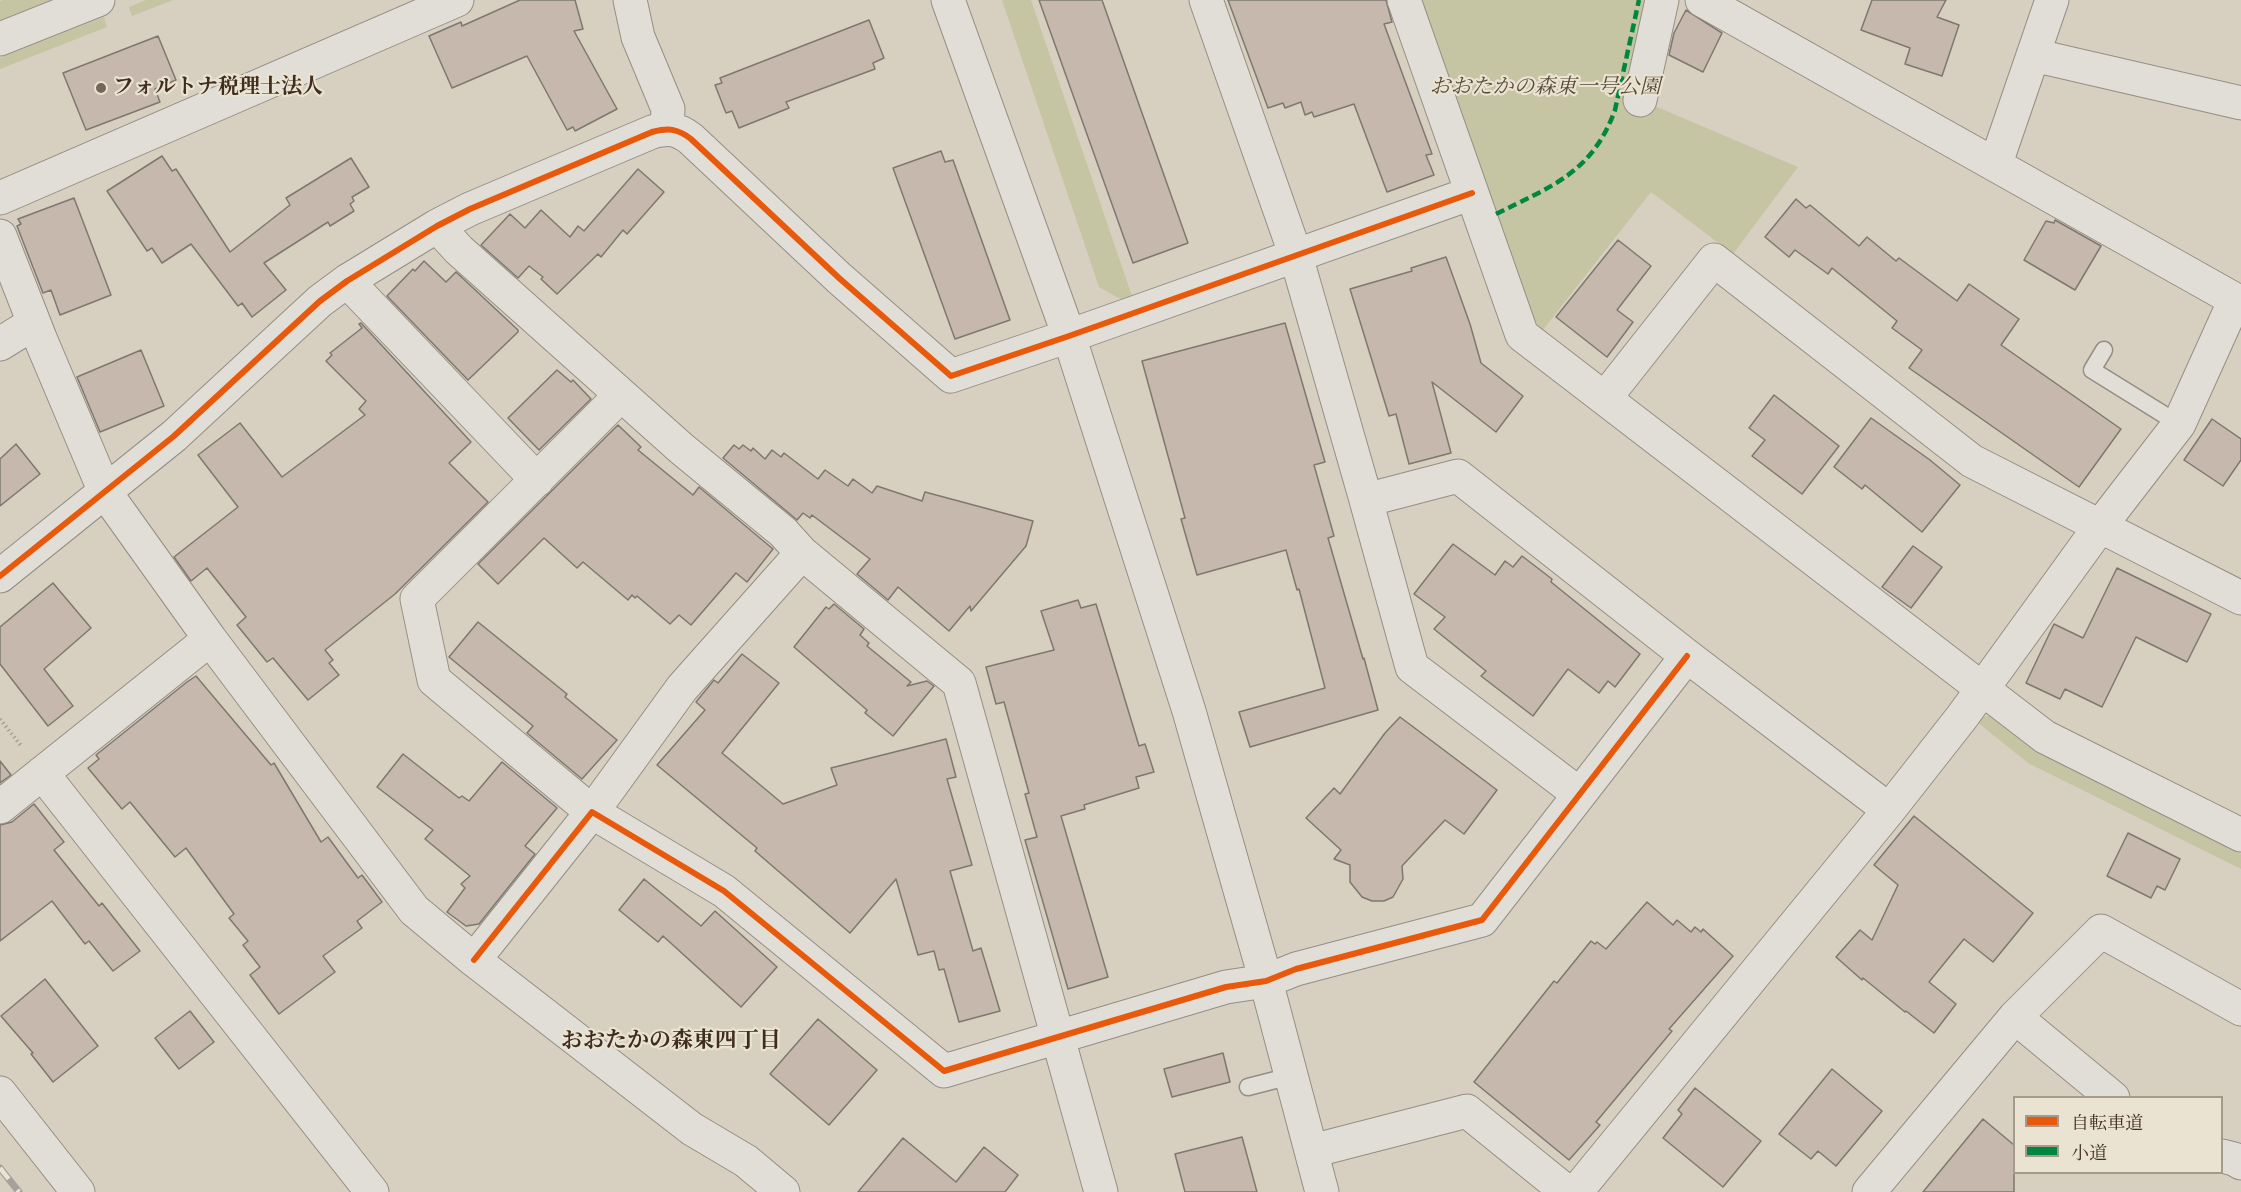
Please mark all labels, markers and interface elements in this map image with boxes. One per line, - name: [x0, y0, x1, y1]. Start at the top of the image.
- place label: フォルトナ税理士法人: [113, 75, 323, 101]
- park label: おおたかの森東一号公園: [1430, 75, 1660, 101]
- marker: フォルトナ税理士法人: [94, 81, 108, 95]
- district label: おおたかの森東四丁目: [561, 1029, 781, 1055]
- legend: [2013, 1096, 2223, 1174]
- text: 自転車道: [2071, 1111, 2143, 1135]
- text: 小道: [2071, 1141, 2107, 1165]

